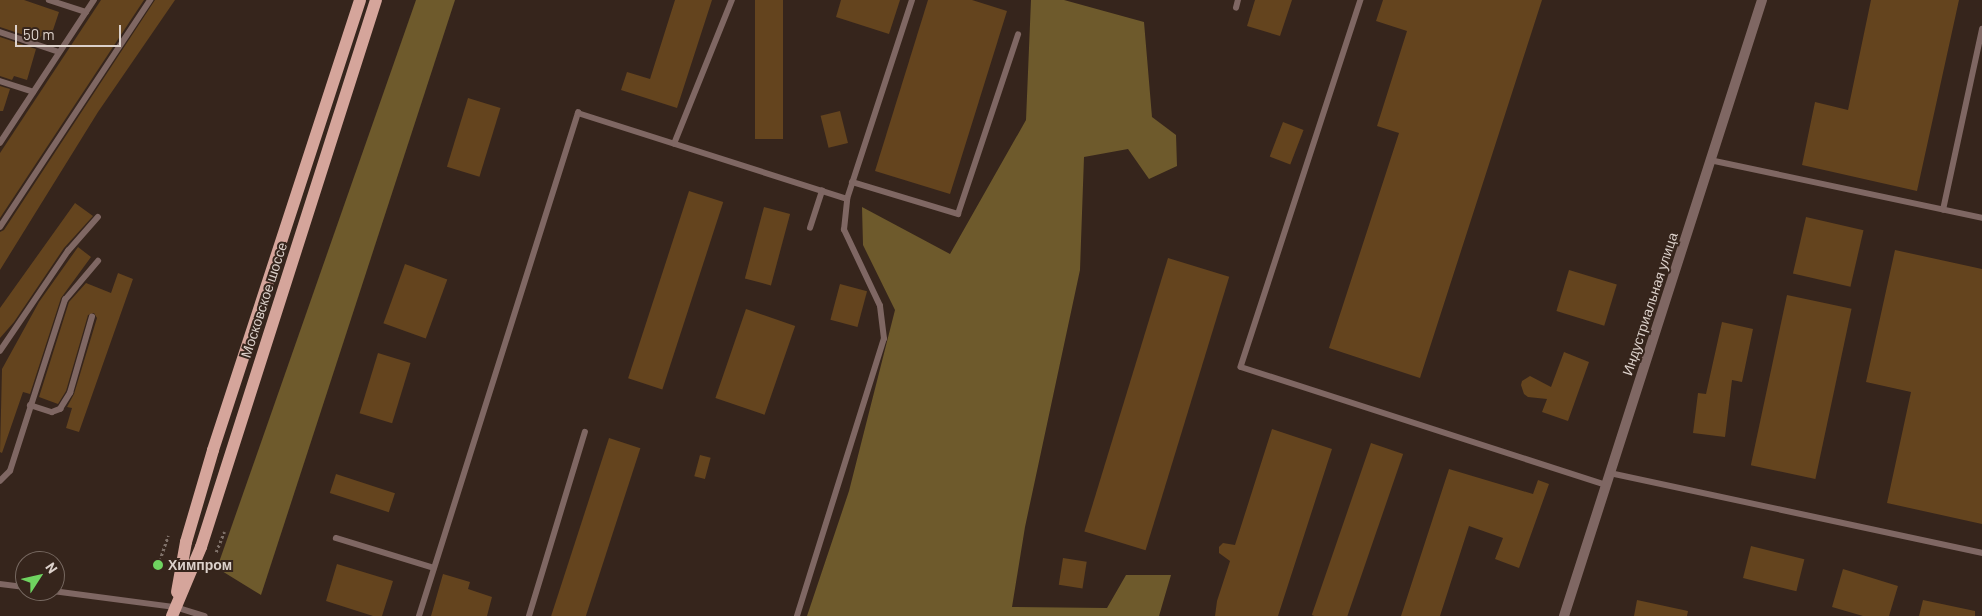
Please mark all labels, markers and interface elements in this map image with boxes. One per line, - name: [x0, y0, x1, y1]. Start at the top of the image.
- scale bar: [18, 15, 124, 47]
- text: 50 m: [23, 25, 55, 43]
- street label: Индустриальная улица: [1619, 230, 1681, 378]
- street label: Московское шоссе: [237, 240, 291, 360]
- north arrow: [15, 551, 65, 601]
- place label: Химпром: [168, 557, 232, 573]
- text: N: [42, 559, 62, 576]
- marker: Химпром: [152, 559, 164, 571]

